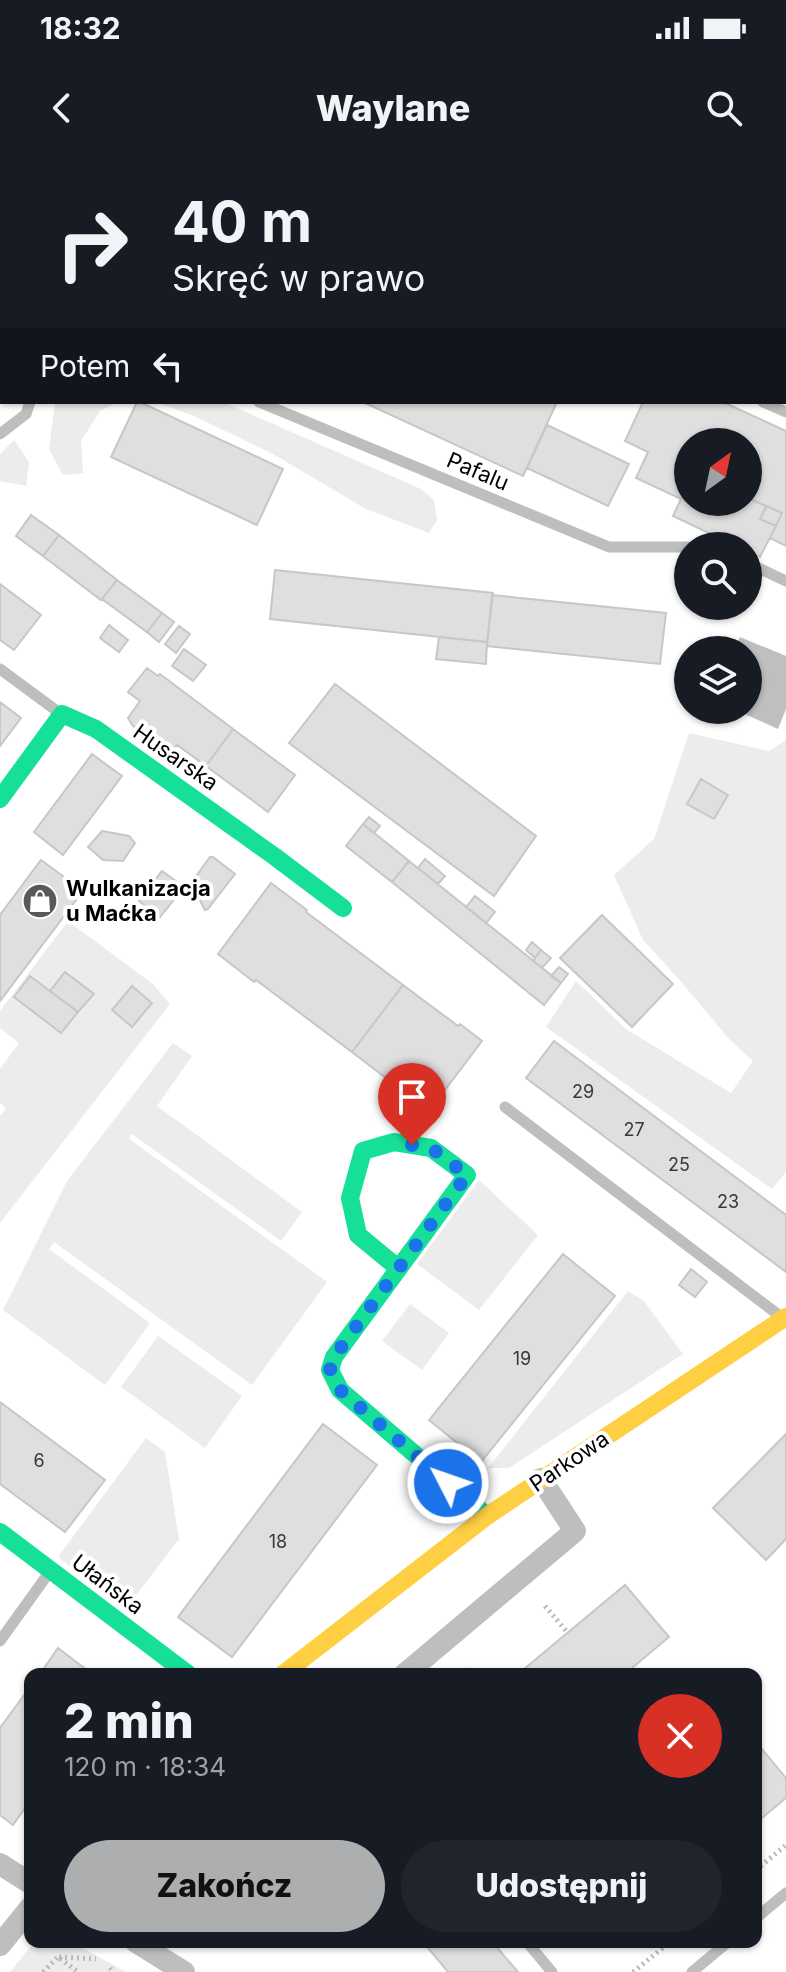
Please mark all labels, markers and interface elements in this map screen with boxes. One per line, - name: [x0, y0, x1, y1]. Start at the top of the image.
- text: 18:32: [40, 10, 121, 46]
- icon: back: [40, 86, 84, 130]
- text: Waylane: [316, 86, 470, 130]
- icon: search: [702, 86, 746, 130]
- text: 40 m: [172, 188, 312, 256]
- icon: right: [40, 192, 144, 296]
- text: Skręć w prawo: [172, 256, 425, 300]
- icon: left: [146, 344, 190, 388]
- text: Potem: [40, 348, 130, 384]
- north arrow: [674, 428, 762, 516]
- map controls: [674, 428, 762, 724]
- street label: Pafalu: [443, 446, 513, 496]
- button: search: [674, 532, 762, 620]
- button: layers: [674, 636, 762, 724]
- street label: Husarska: [129, 718, 223, 796]
- place label: Wulkanizacja u Maćka: [66, 875, 211, 926]
- shop icon: Wulkanizacja u Maćka: [21, 882, 59, 920]
- pin: [378, 1063, 446, 1145]
- icon: arrive: [390, 1075, 434, 1119]
- house number: 29: [572, 1081, 594, 1102]
- house number: 27: [623, 1119, 645, 1140]
- house number: 25: [668, 1154, 690, 1175]
- house number: 23: [717, 1191, 739, 1212]
- house number: 19: [513, 1348, 531, 1369]
- street label: Parkowa: [525, 1425, 613, 1497]
- position arrow: [406, 1441, 490, 1525]
- house number: 6: [33, 1450, 45, 1471]
- house number: 18: [269, 1531, 287, 1552]
- street label: Ułańska: [67, 1549, 149, 1619]
- text: 2 min: [64, 1691, 194, 1750]
- button: close: [638, 1694, 722, 1778]
- text: 120 m · 18:34: [64, 1751, 226, 1782]
- button: Zakończ: [64, 1840, 385, 1932]
- button: Udostępnij: [401, 1840, 722, 1932]

